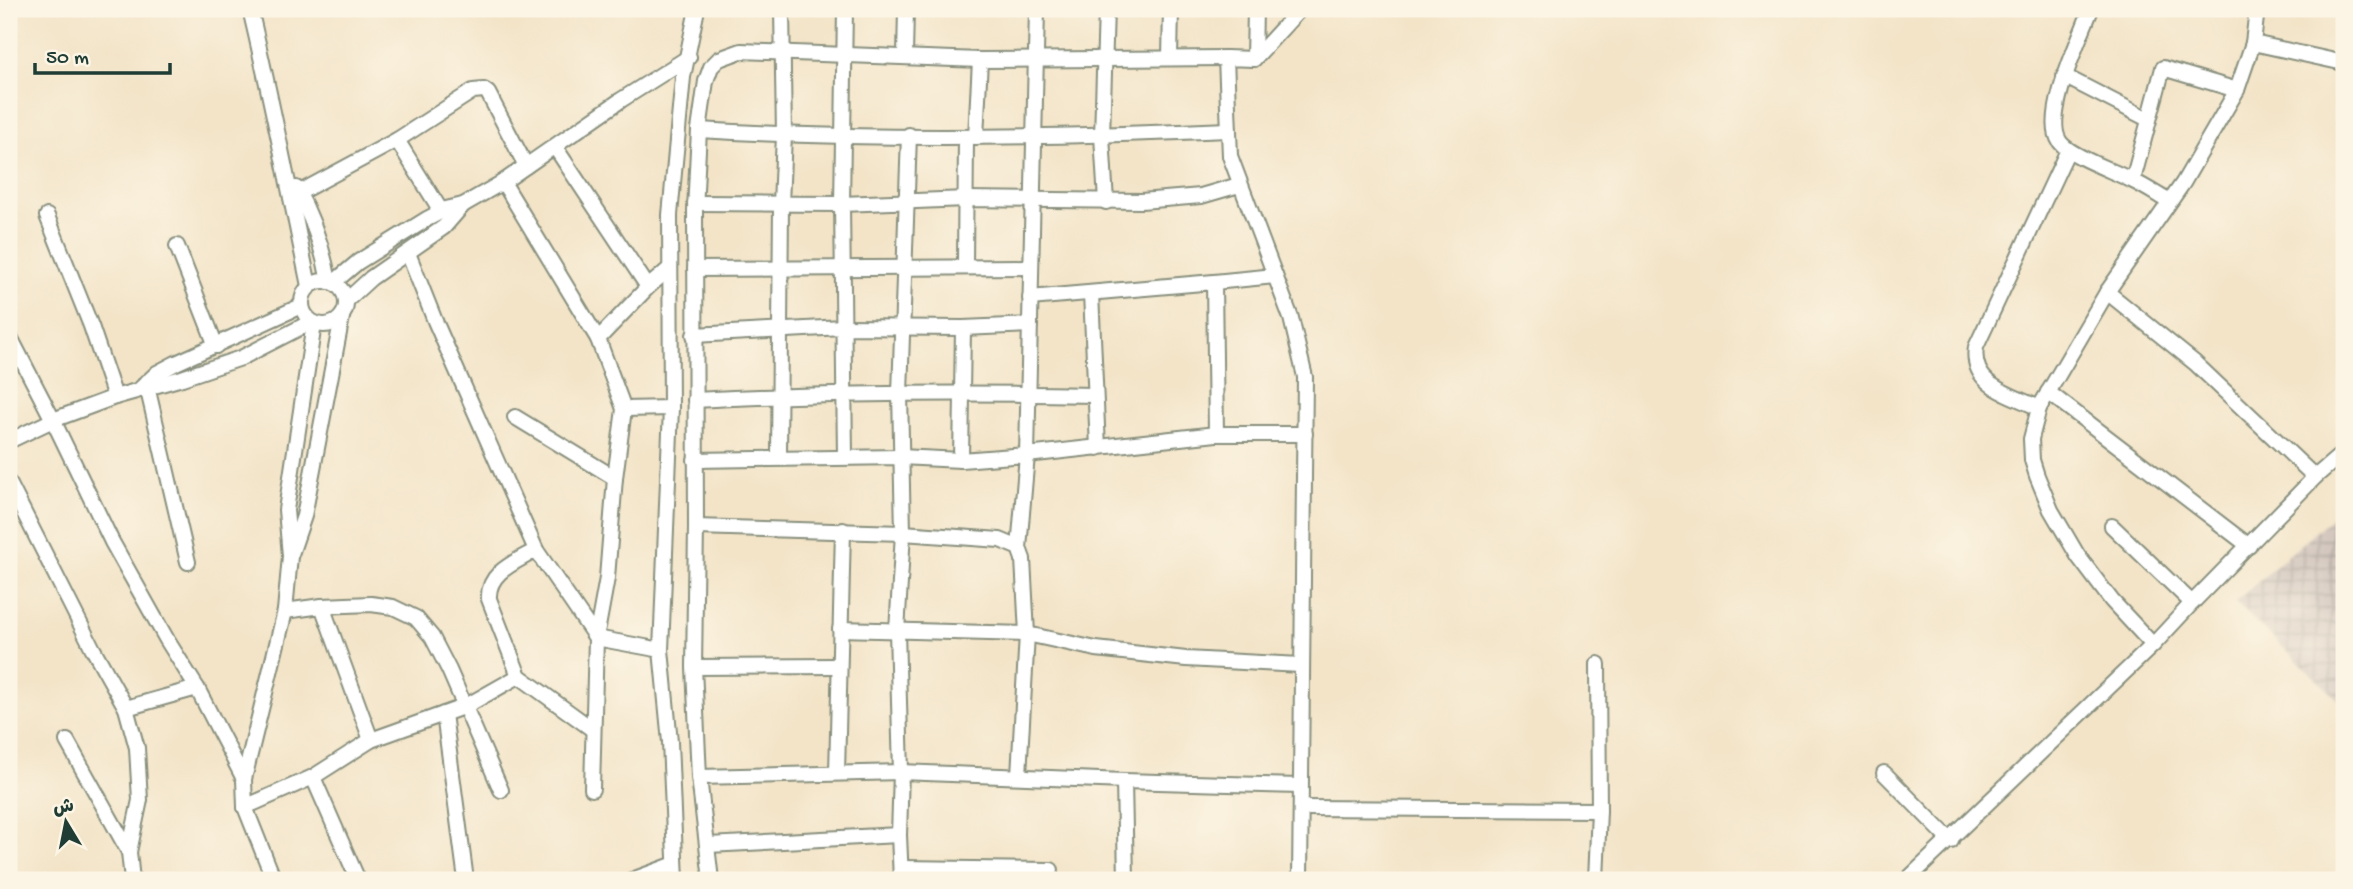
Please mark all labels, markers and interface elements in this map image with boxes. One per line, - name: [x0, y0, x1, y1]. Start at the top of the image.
- scale bar: [35, 32, 170, 76]
- text: 50 m: [46, 47, 89, 72]
- north arrow: [32, 788, 102, 858]
- text: ش: [51, 796, 76, 822]

